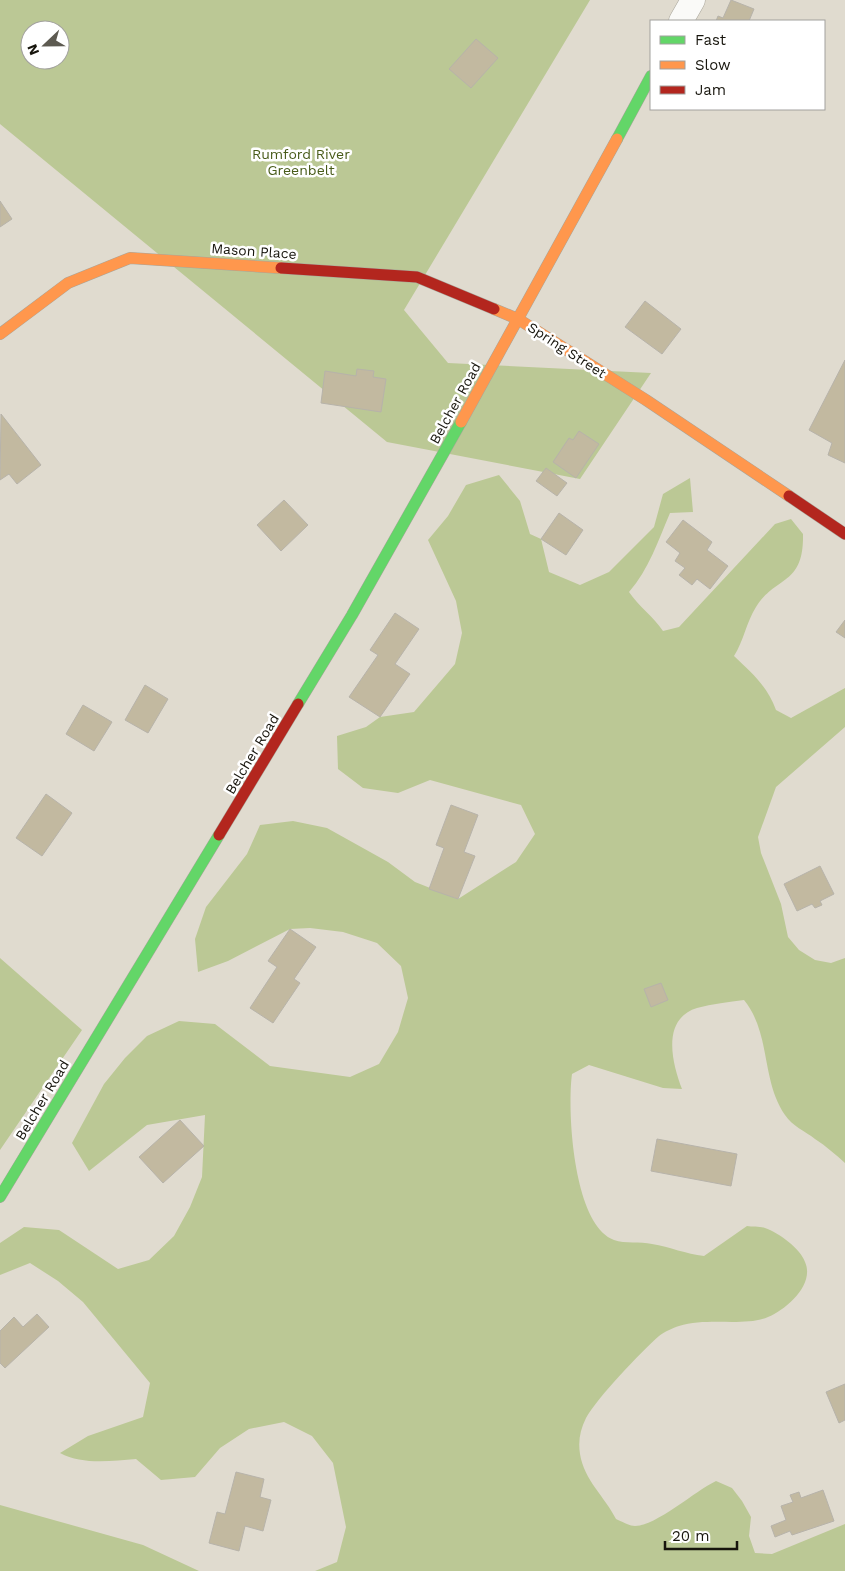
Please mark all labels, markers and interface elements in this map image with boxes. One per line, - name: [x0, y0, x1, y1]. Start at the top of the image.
- north arrow: [20, 20, 70, 70]
- legend: [650, 20, 825, 110]
- text: Fast: [695, 31, 727, 49]
- text: N: [24, 42, 42, 58]
- text: Slow: [695, 56, 731, 74]
- text: Jam: [695, 81, 726, 99]
- park label: Rumford River Greenbelt: [252, 146, 350, 178]
- street label: Mason Place: [211, 240, 297, 262]
- street label: Spring Street: [525, 319, 609, 381]
- street label: Belcher Road: [426, 360, 484, 446]
- street label: Belcher Road: [222, 711, 282, 797]
- street label: Belcher Road: [12, 1057, 72, 1143]
- scale bar: [665, 1518, 738, 1550]
- text: 20 m: [672, 1527, 710, 1545]

